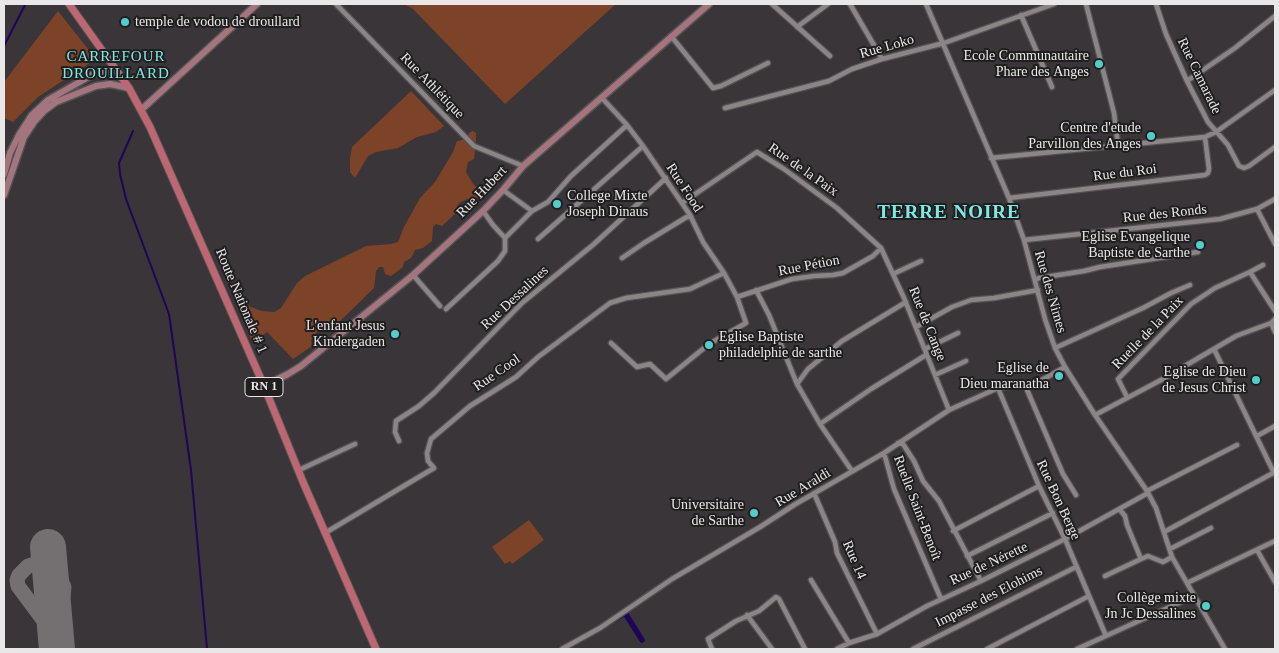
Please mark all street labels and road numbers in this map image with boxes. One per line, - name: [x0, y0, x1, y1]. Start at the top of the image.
- street label: Rue Loko: [858, 31, 916, 63]
- street label: Rue Camarade: [1173, 35, 1225, 117]
- street label: Rue Athlétique: [396, 50, 468, 122]
- street label: Rue de la Paix: [765, 140, 841, 200]
- street label: Rue Food: [662, 160, 706, 216]
- street label: Rue du Roi: [1092, 161, 1158, 185]
- street label: Rue Hubert: [453, 163, 511, 221]
- street label: Rue des Ronds: [1122, 201, 1208, 227]
- street label: Route Nationale # 1: [211, 246, 271, 356]
- street label: Rue des Nimes: [1030, 249, 1070, 335]
- street label: Rue Pétion: [777, 252, 841, 280]
- street label: Rue Dessalines: [478, 263, 552, 333]
- street label: Rue de Cange: [905, 284, 949, 364]
- street label: Ruelle de la Paix: [1109, 293, 1187, 373]
- street label: Rue Cool: [470, 351, 524, 395]
- road number: RN 1: [245, 378, 283, 397]
- street label: Ruelle Saint-Benoît: [889, 453, 945, 563]
- street label: Rue Bon Berge: [1032, 457, 1084, 543]
- street label: Rue Araldi: [772, 465, 834, 511]
- street label: Rue 14: [838, 538, 870, 582]
- street label: Rue de Nérette: [947, 539, 1031, 589]
- street label: Impasse des Elohims: [933, 563, 1045, 631]

